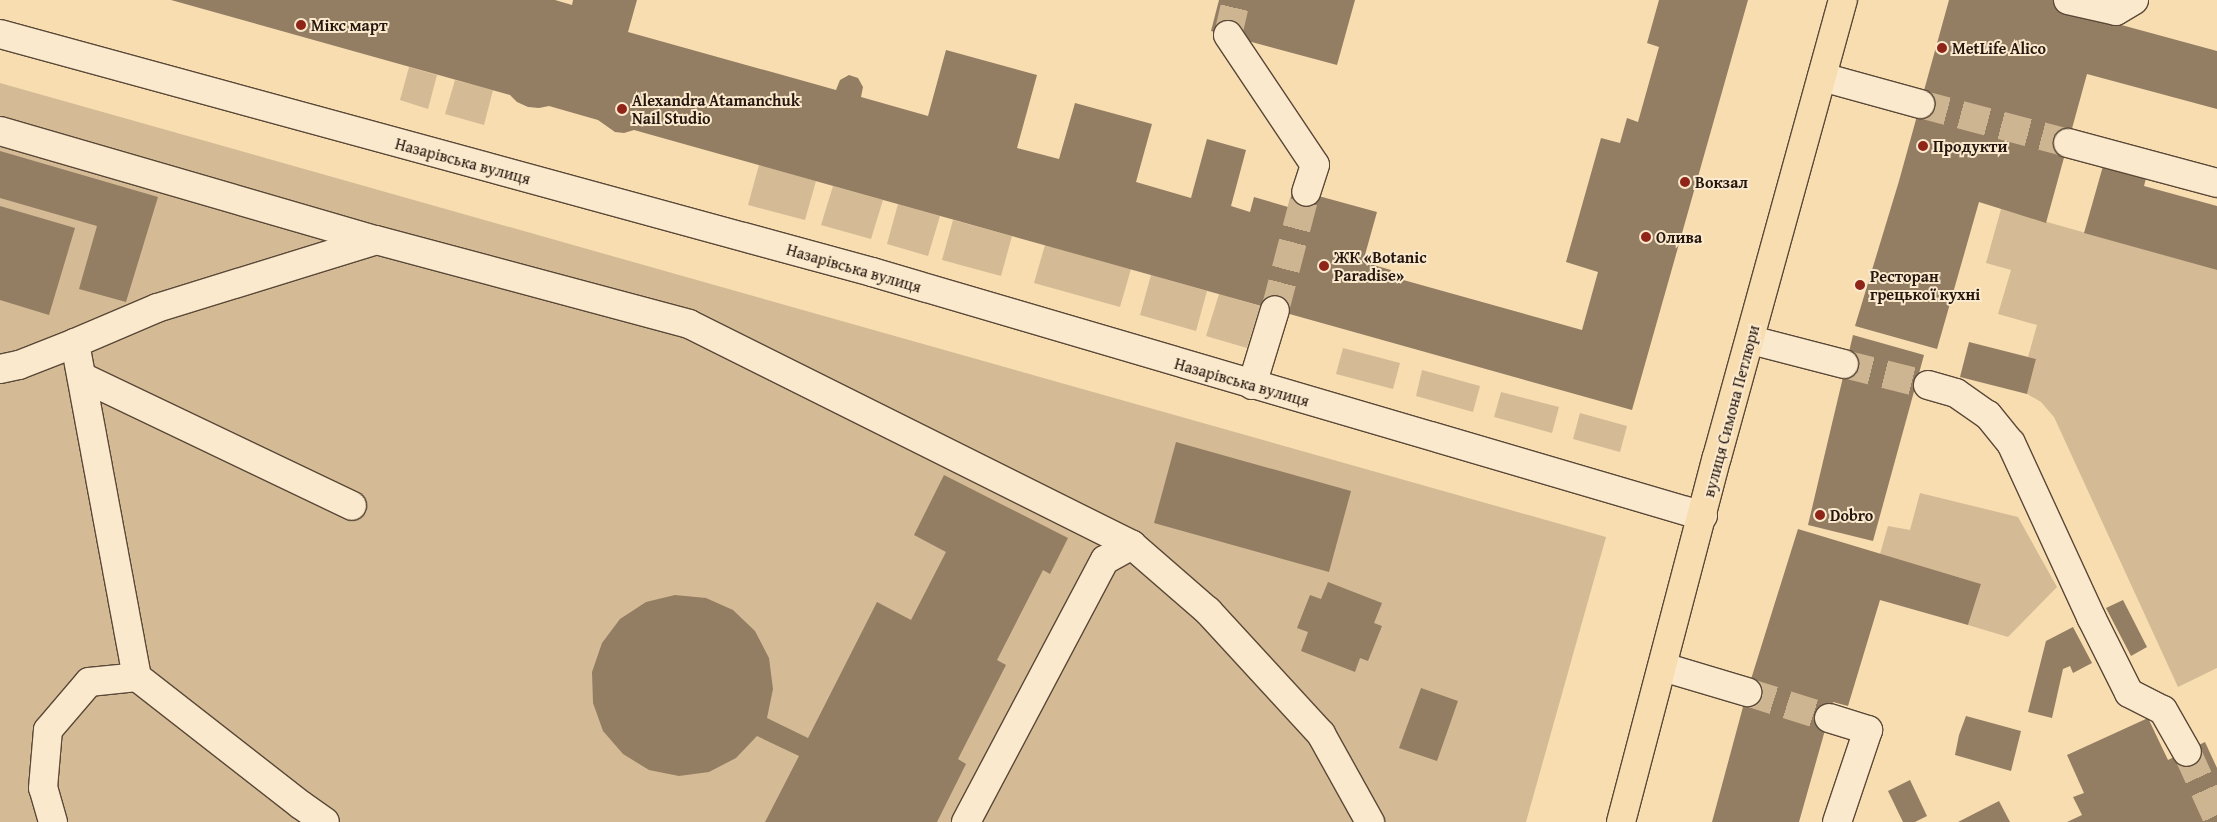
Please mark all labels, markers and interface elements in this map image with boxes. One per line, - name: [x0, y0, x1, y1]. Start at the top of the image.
- place label: Мікс март: [311, 15, 387, 35]
- marker: Мікс март: [295, 19, 307, 31]
- place label: MetLife Alico: [1952, 38, 2046, 58]
- marker: MetLife Alico: [1936, 42, 1948, 54]
- place label: Alexandra Atamanchuk Nail Studio: [632, 90, 800, 128]
- marker: Alexandra Atamanchuk Nail Studio: [616, 103, 628, 115]
- street label: Назарівська вулиця: [393, 134, 533, 188]
- place label: Продукти: [1933, 136, 2007, 156]
- marker: Продукти: [1917, 140, 1929, 152]
- place label: Вокзал: [1695, 172, 1748, 192]
- marker: Вокзал: [1679, 176, 1691, 188]
- place label: Олива: [1656, 227, 1702, 247]
- marker: Олива: [1640, 231, 1652, 243]
- street label: Назарівська вулиця: [784, 240, 924, 296]
- place label: ЖК «Botanic Paradise»: [1334, 247, 1427, 285]
- marker: ЖК «Botanic Paradise»: [1318, 260, 1330, 272]
- place label: Ресторан грецької кухні: [1870, 266, 1980, 304]
- marker: Ресторан грецької кухні: [1854, 279, 1866, 291]
- street label: вулиця Симона Петлюри: [1699, 323, 1763, 499]
- street label: Назарівська вулиця: [1172, 354, 1312, 410]
- place label: Dobro: [1830, 505, 1873, 525]
- marker: Dobro: [1814, 509, 1826, 521]

